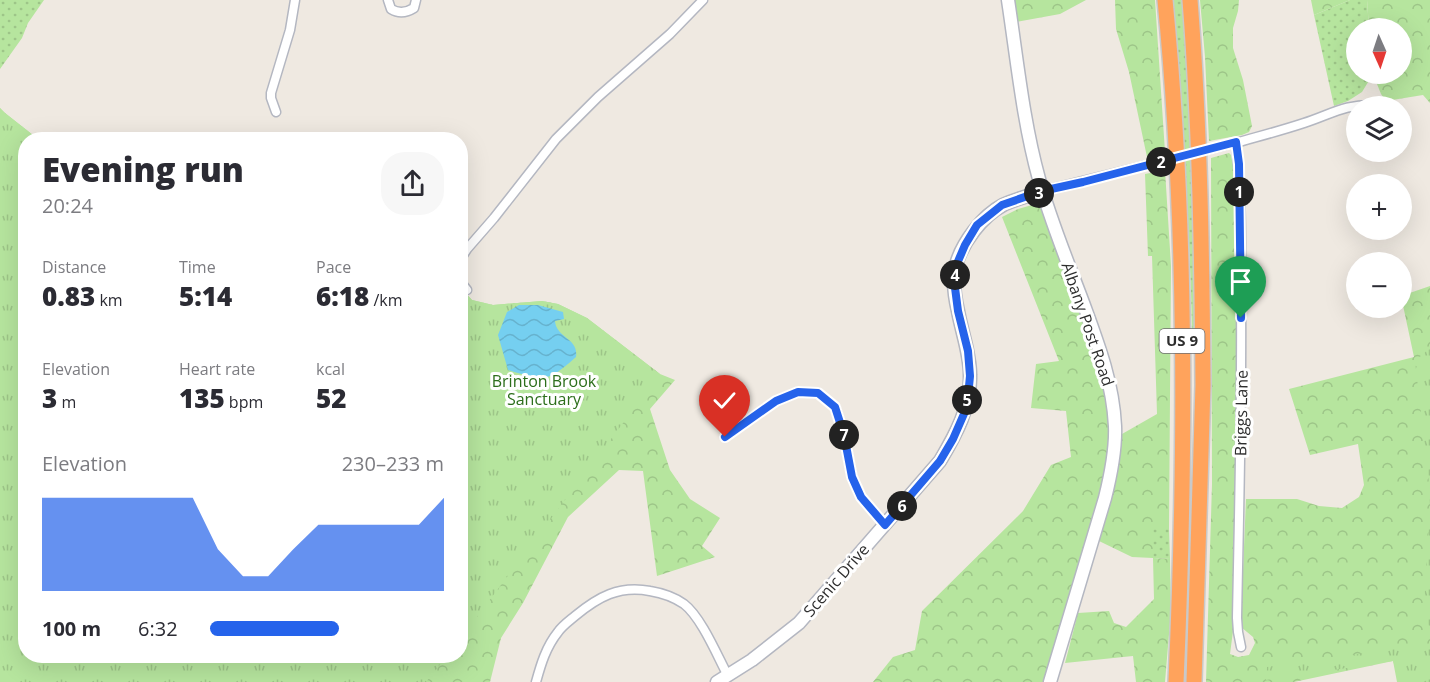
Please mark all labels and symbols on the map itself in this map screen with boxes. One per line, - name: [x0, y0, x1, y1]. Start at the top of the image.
- north arrow: [1346, 18, 1412, 84]
- pin: 2: [1146, 147, 1176, 177]
- pin: 1: [1224, 177, 1254, 207]
- pin: 3: [1024, 178, 1054, 208]
- pin: [1215, 256, 1266, 318]
- street label: Albany Post Road: [1056, 259, 1120, 389]
- pin: 4: [940, 260, 970, 290]
- road number: US 9: [1160, 329, 1204, 353]
- park label: Brinton Brook Sanctuary: [492, 370, 597, 410]
- street label: Briggs Lane: [1229, 370, 1253, 456]
- pin: [699, 375, 750, 437]
- pin: 5: [952, 385, 982, 415]
- pin: 7: [829, 420, 859, 450]
- pin: 6: [887, 491, 917, 521]
- street label: Scenic Drive: [798, 539, 874, 621]

